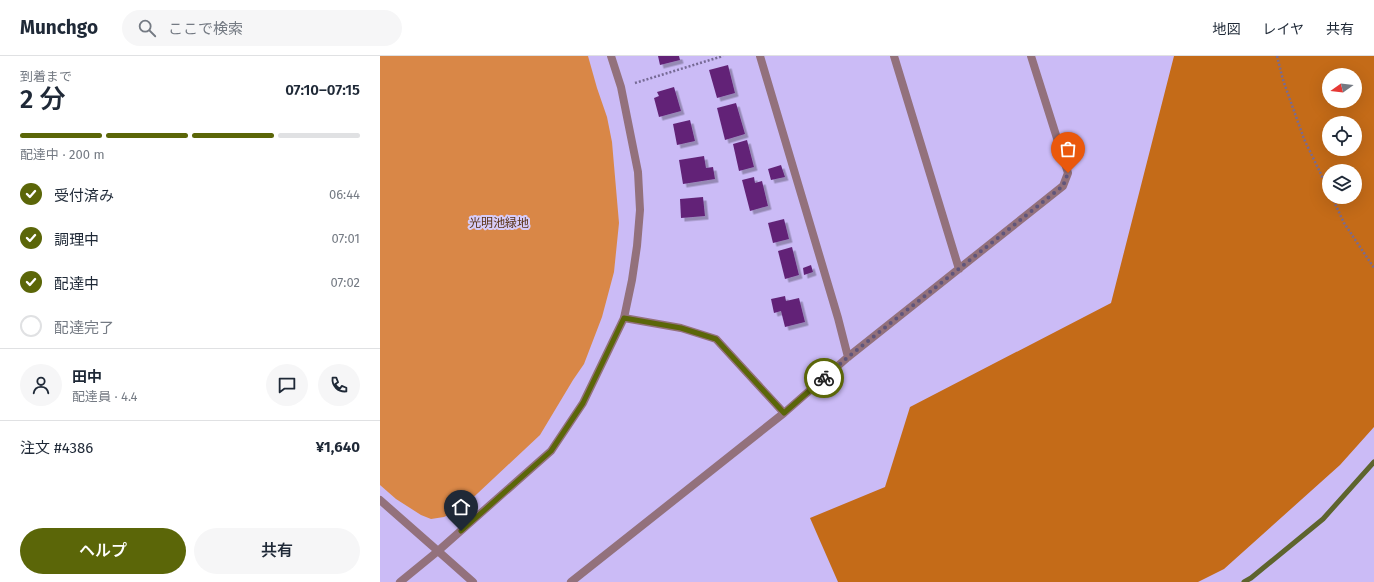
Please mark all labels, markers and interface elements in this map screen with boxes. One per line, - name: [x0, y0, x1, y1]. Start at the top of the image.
- search box: [122, 10, 402, 46]
- text: Munchgo: [20, 16, 98, 39]
- icon: search: [136, 17, 158, 39]
- text: ここで検索: [168, 20, 243, 38]
- text: 地図: [1212, 21, 1240, 38]
- text: レイヤ: [1262, 21, 1304, 38]
- text: 共有: [1326, 21, 1354, 38]
- north arrow: [1322, 68, 1362, 108]
- map controls: [1322, 68, 1362, 204]
- text: 到着まで: [20, 69, 72, 84]
- text: 07:10–07:15: [285, 81, 360, 99]
- text: 2 分: [20, 84, 66, 115]
- button: locate: [1322, 116, 1362, 156]
- pin: [1051, 132, 1085, 173]
- icon: bag: [1057, 138, 1079, 160]
- text: 配達中 · 200 m: [20, 147, 105, 162]
- button: layers: [1322, 164, 1362, 204]
- icon: check: [20, 183, 42, 205]
- text: 受付済み: [54, 187, 114, 205]
- text: 06:44: [329, 187, 360, 202]
- park label: 光明池緑地: [469, 216, 529, 230]
- icon: check: [20, 227, 42, 249]
- text: 調理中: [54, 231, 99, 249]
- text: 07:01: [332, 231, 360, 246]
- icon: check: [20, 271, 42, 293]
- text: 配達中: [54, 275, 99, 293]
- text: 07:02: [331, 275, 360, 290]
- text: 配達完了: [54, 319, 114, 337]
- courier: [804, 358, 844, 398]
- button: person: [20, 364, 62, 406]
- button: chat: [266, 364, 308, 406]
- button: phone: [318, 364, 360, 406]
- icon: bike: [813, 367, 835, 389]
- text: 田中: [72, 368, 102, 386]
- text: 配達員 · 4.4: [72, 389, 138, 404]
- text: ¥1,640: [316, 438, 360, 456]
- text: 注文 #4386: [20, 439, 93, 457]
- pin: [444, 490, 478, 531]
- icon: home: [450, 496, 472, 518]
- button: ヘルプ: [20, 528, 186, 574]
- button: 共有: [194, 528, 360, 574]

